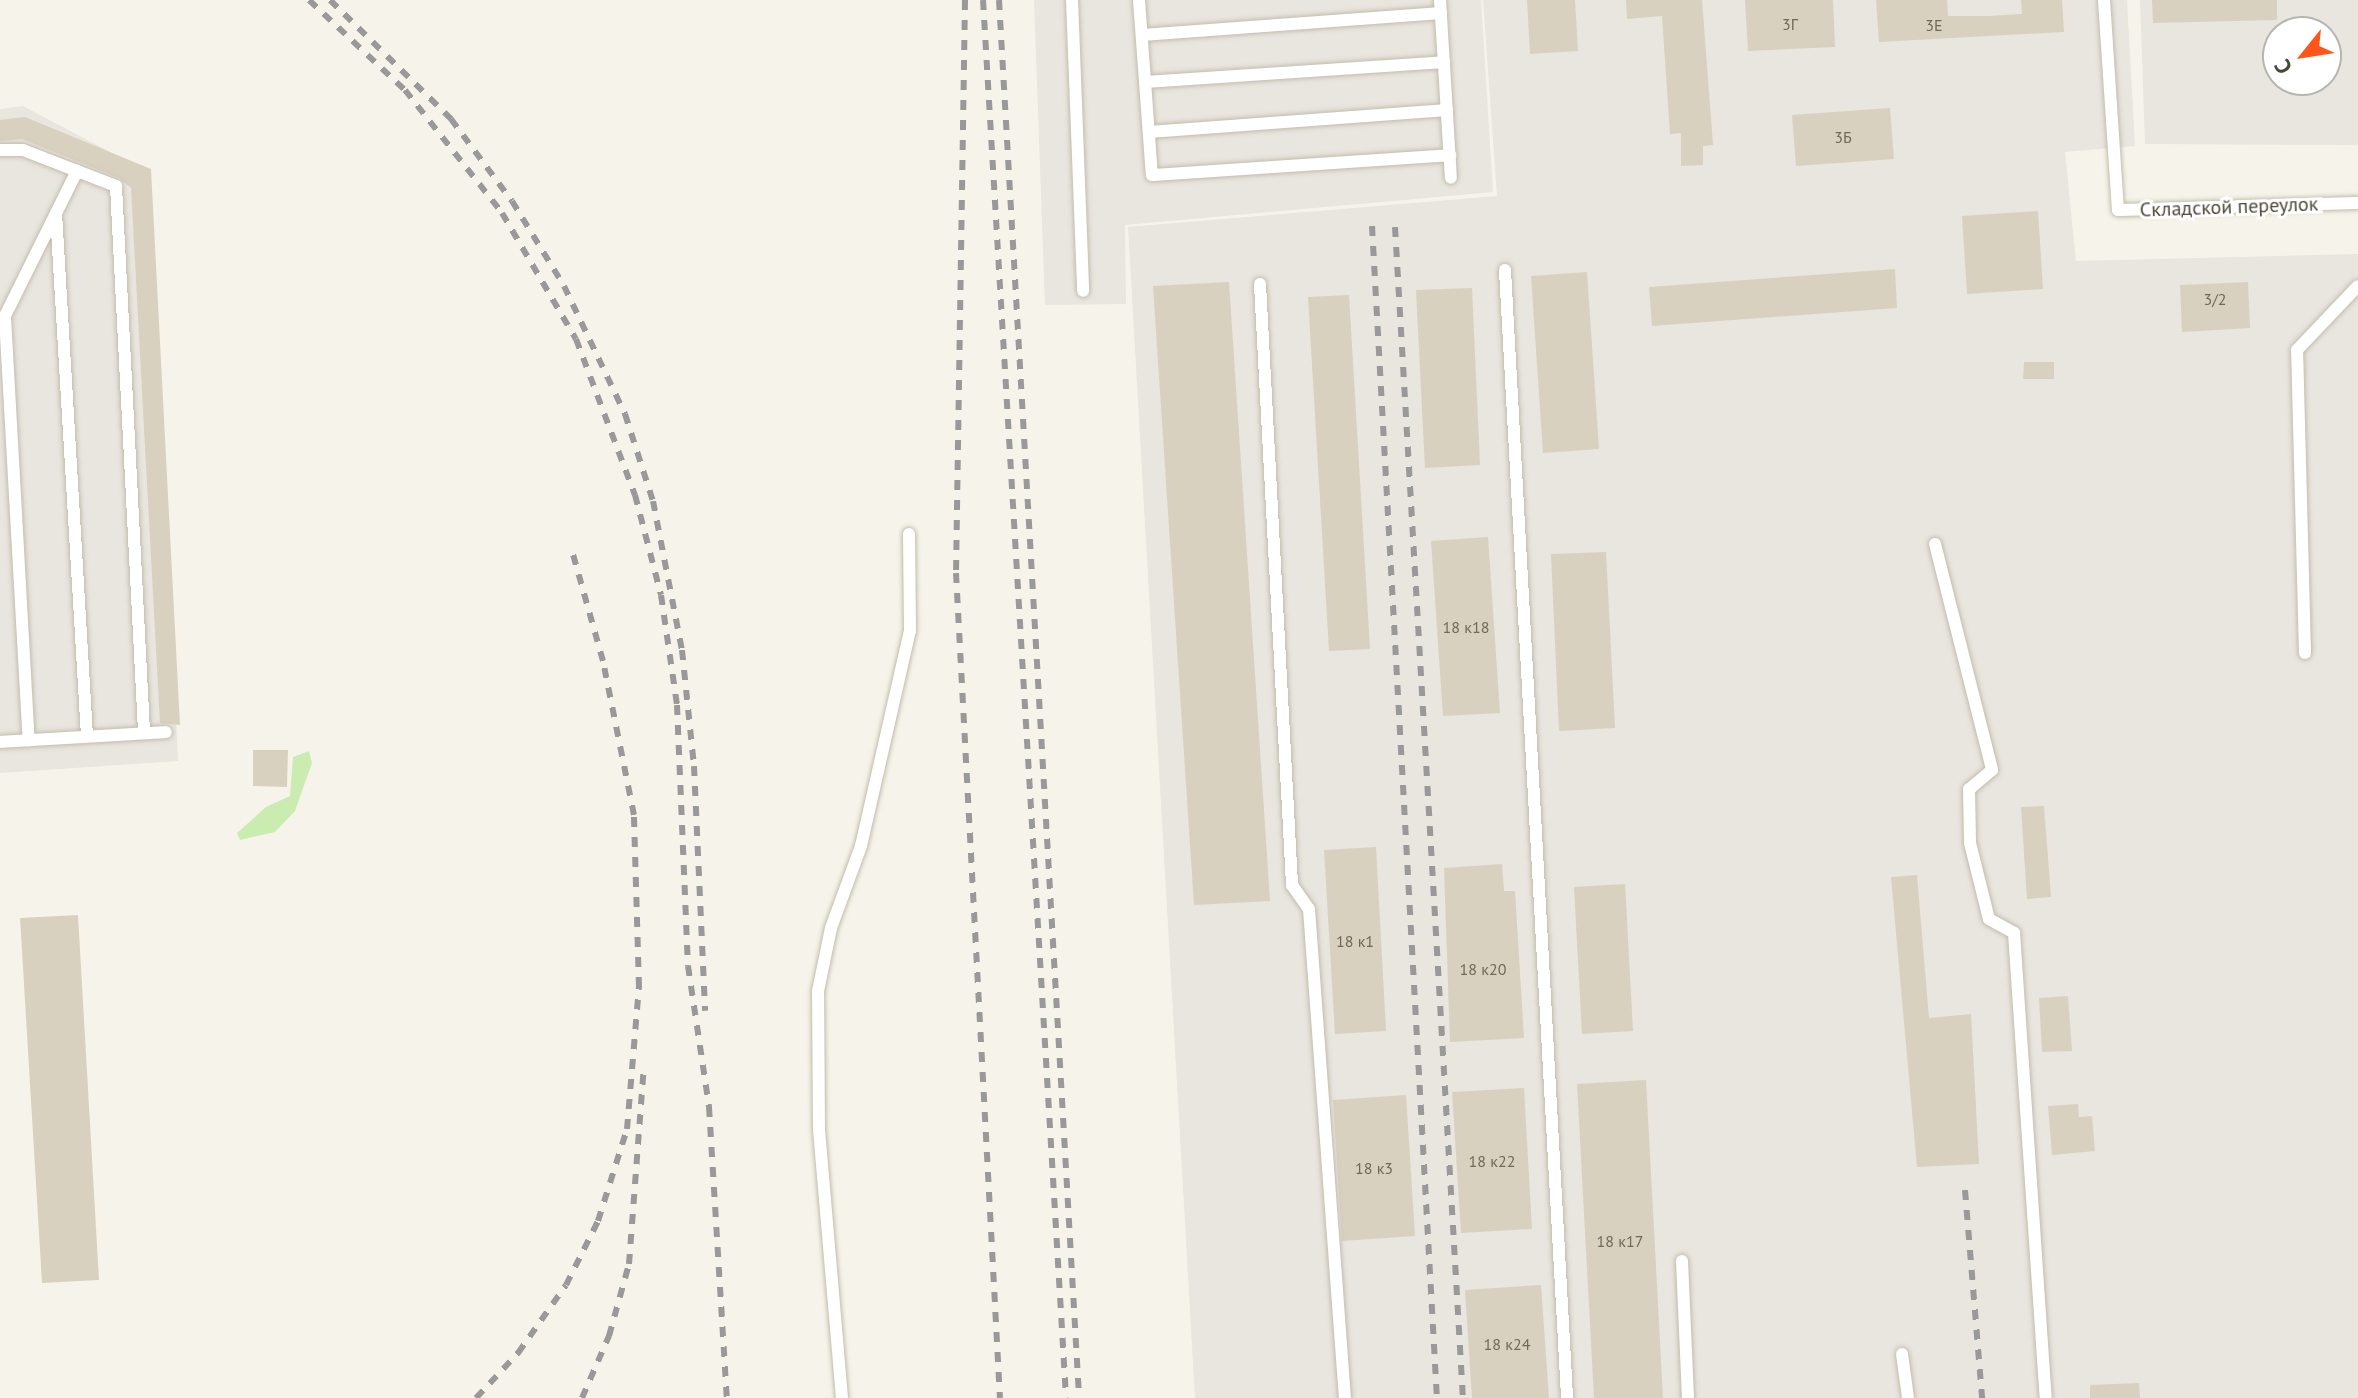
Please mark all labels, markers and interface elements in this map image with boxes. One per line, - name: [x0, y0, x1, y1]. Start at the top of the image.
- house number: 3Г: [1782, 14, 1798, 34]
- house number: 3Е: [1925, 15, 1943, 35]
- north arrow: [2262, 16, 2342, 96]
- text: С: [2268, 55, 2298, 79]
- house number: 3Б: [1834, 127, 1852, 147]
- street label: Складской переулок: [2139, 192, 2319, 222]
- house number: 3/2: [2203, 289, 2227, 309]
- house number: 18 к18: [1443, 617, 1489, 637]
- house number: 18 к1: [1336, 931, 1374, 951]
- house number: 18 к20: [1460, 959, 1506, 979]
- house number: 18 к22: [1469, 1151, 1515, 1171]
- house number: 18 к3: [1355, 1158, 1393, 1178]
- house number: 18 к17: [1597, 1231, 1643, 1251]
- house number: 18 к24: [1484, 1334, 1530, 1354]

